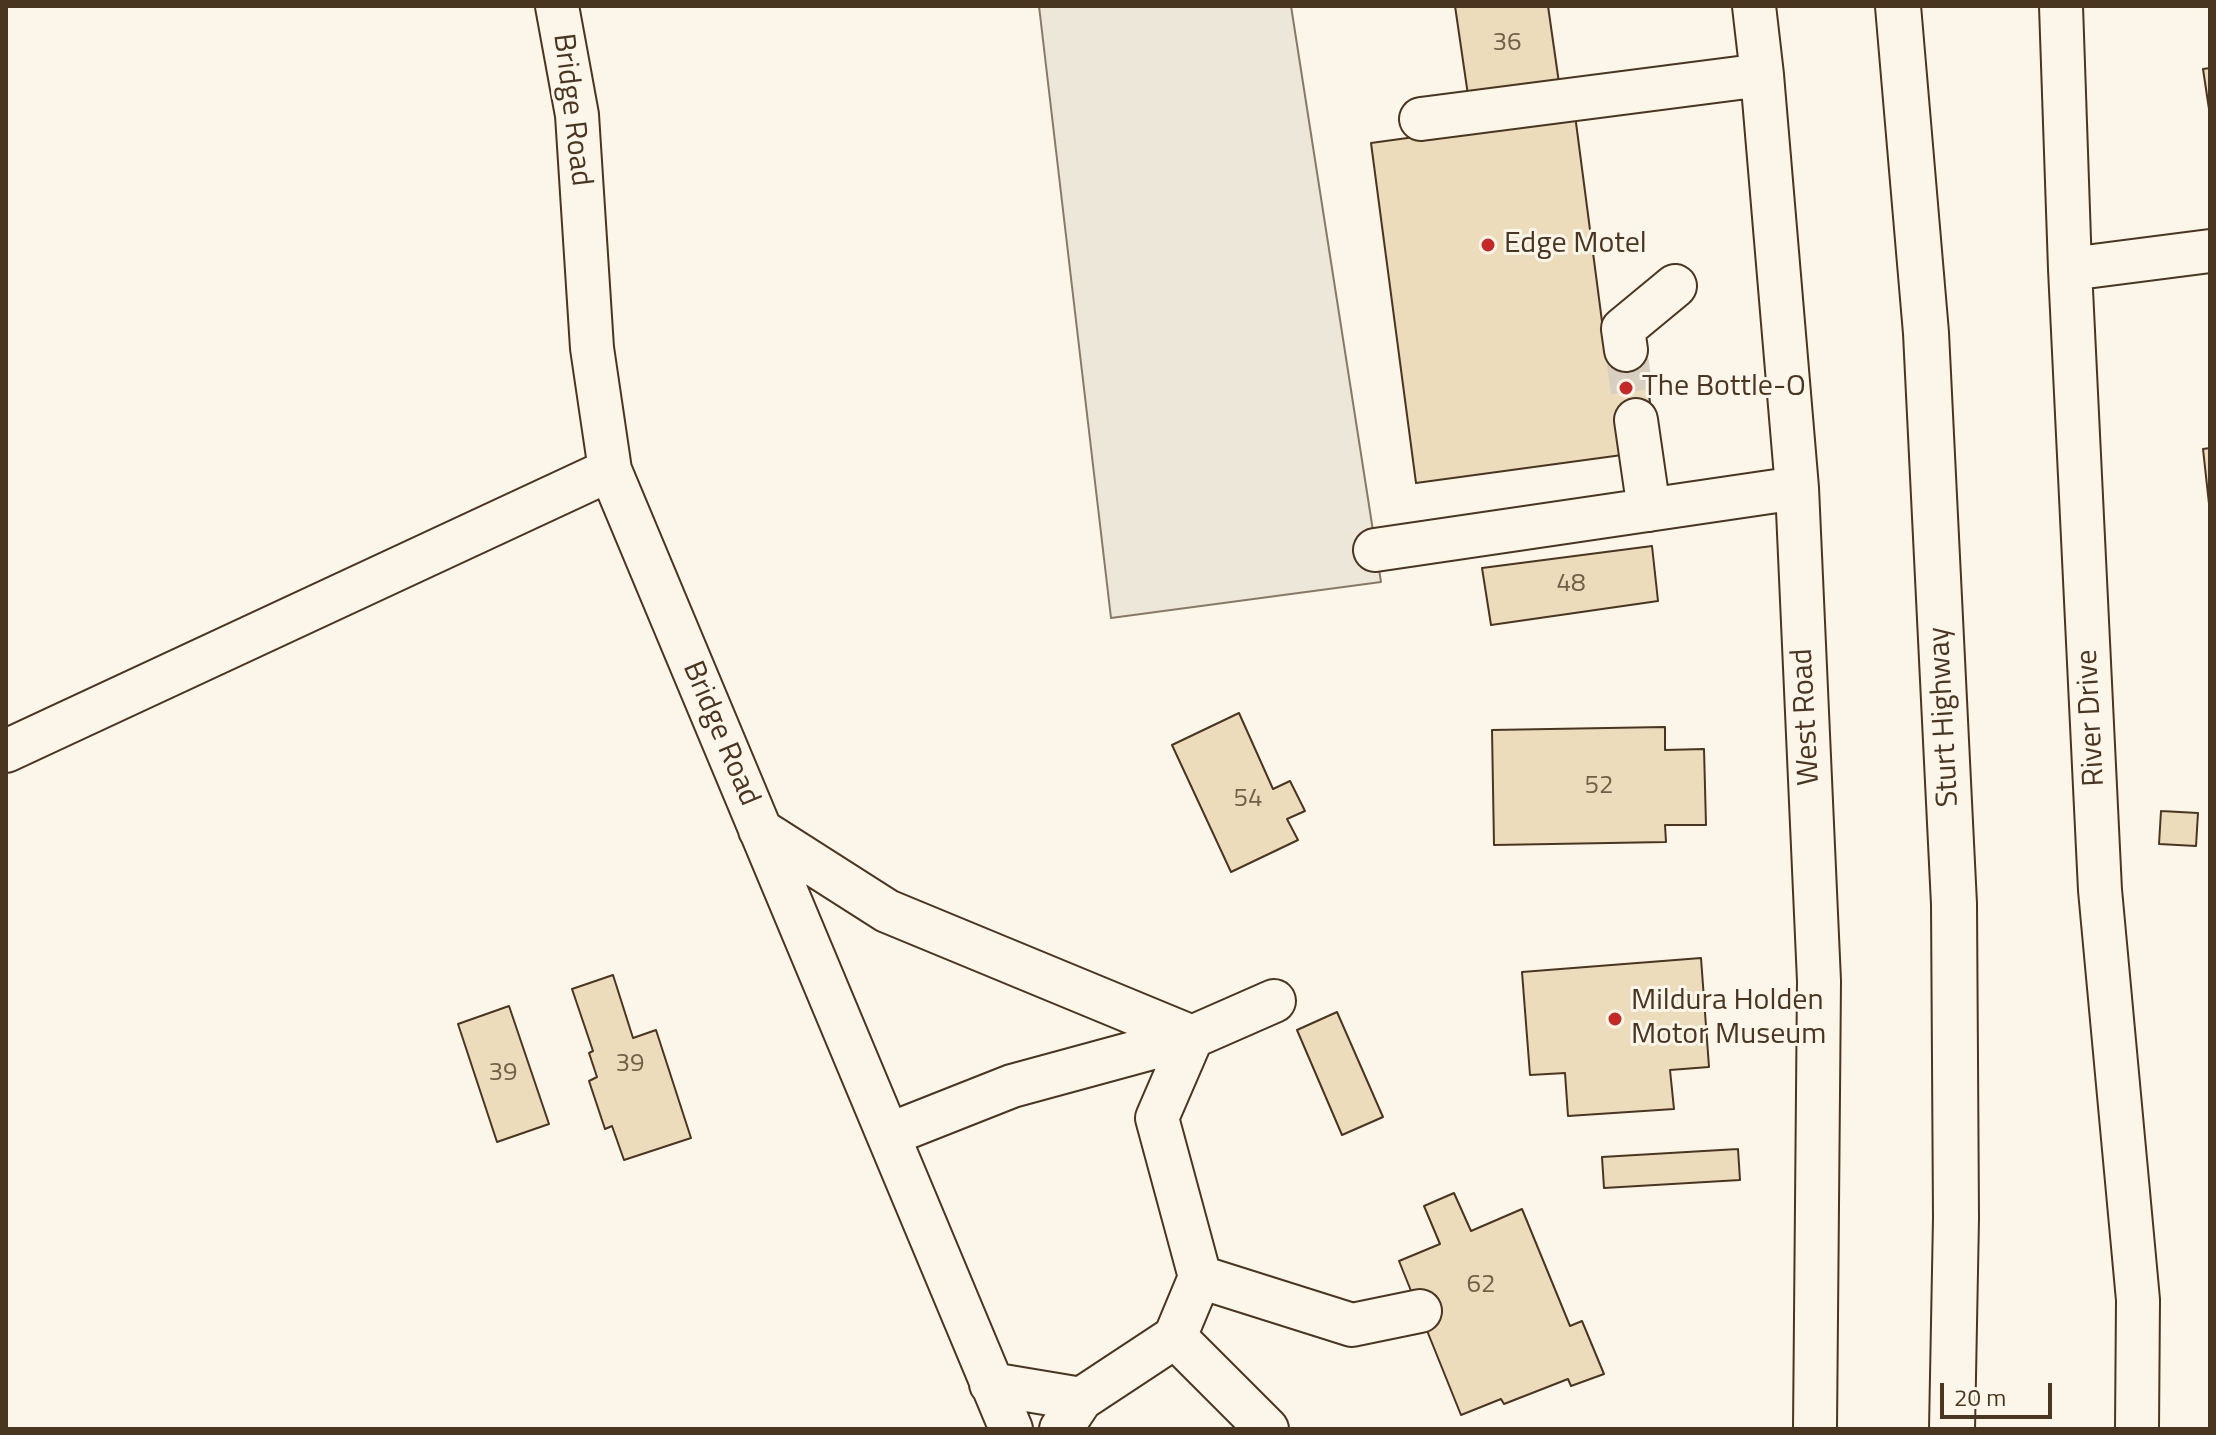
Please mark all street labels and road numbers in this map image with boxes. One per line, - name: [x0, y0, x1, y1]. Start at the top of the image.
- street label: Bridge Road: [544, 32, 598, 188]
- street label: Sturt Highway: [1922, 626, 1968, 808]
- street label: West Road: [1785, 648, 1829, 786]
- street label: River Drive: [2070, 649, 2114, 787]
- street label: Bridge Road: [673, 656, 767, 812]

